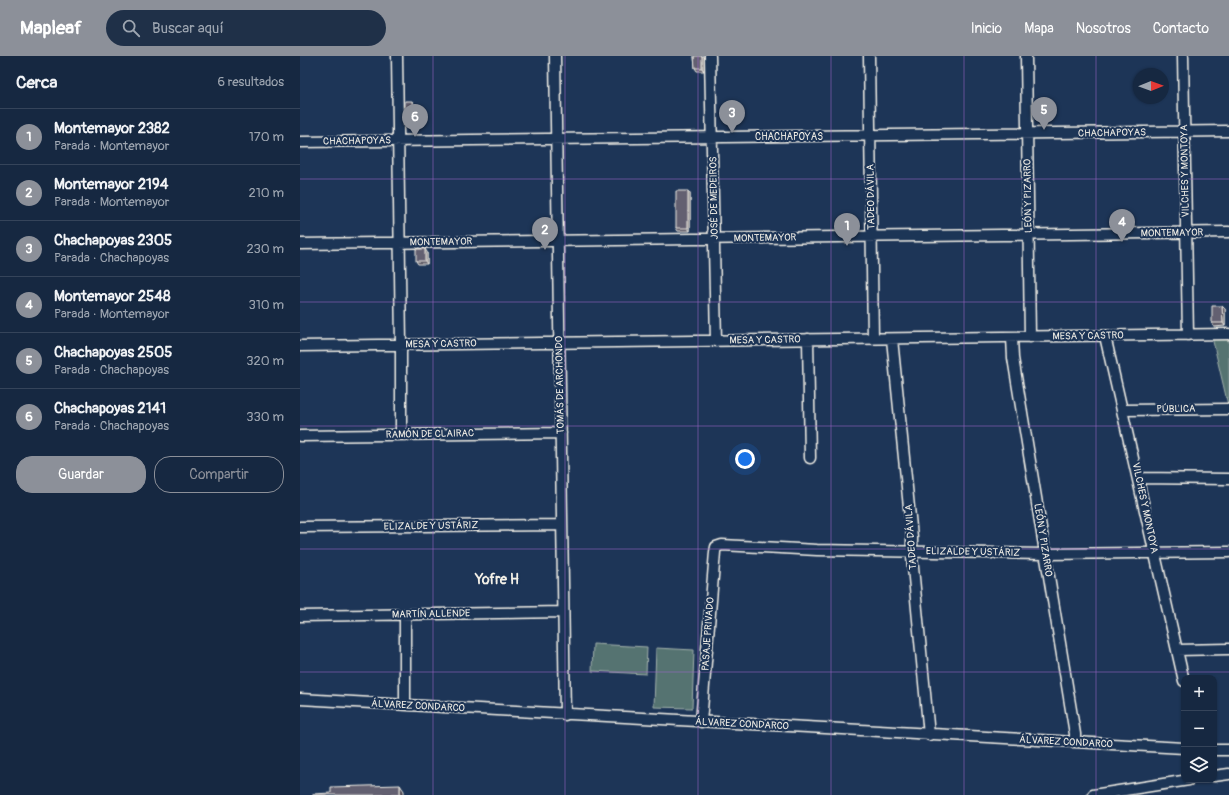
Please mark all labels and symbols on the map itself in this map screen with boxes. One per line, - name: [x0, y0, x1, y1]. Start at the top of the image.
- north arrow: [1133, 68, 1169, 104]
- pin: 5: [1031, 97, 1057, 130]
- pin: 3: [719, 100, 745, 133]
- pin: 6: [402, 104, 428, 137]
- street label: VILCHES Y MONTOYA: [1178, 124, 1192, 217]
- street label: CHACHAPOYAS: [1078, 126, 1146, 140]
- street label: CHACHAPOYAS: [755, 131, 823, 143]
- street label: CHACHAPOYAS: [323, 134, 391, 148]
- street label: JOSÉ DE MEDEIROS: [706, 156, 721, 240]
- street label: LEÓN Y PIZARRO: [1019, 159, 1035, 233]
- street label: TADEO DÁVILA: [863, 164, 878, 230]
- pin: 4: [1109, 209, 1135, 242]
- pin: 1: [834, 213, 860, 246]
- pin: 2: [532, 217, 558, 250]
- street label: MONTEMAYOR: [1141, 226, 1204, 240]
- street label: MONTEMAYOR: [734, 231, 797, 245]
- street label: MONTEMAYOR: [410, 235, 473, 249]
- street label: MESA Y CASTRO: [1052, 329, 1124, 343]
- street label: MESA Y CASTRO: [729, 333, 801, 347]
- street label: TOMÁS DE ARCHONDO: [552, 336, 567, 434]
- street label: MESA Y CASTRO: [405, 337, 477, 351]
- street label: PÚBLICA: [1156, 402, 1196, 415]
- street label: RAMÓN DE CLAIRAC: [386, 425, 474, 441]
- your location: [735, 449, 755, 469]
- street label: VILCHES Y MONTOYA: [1130, 461, 1161, 555]
- street label: LEÓN Y PIZARRO: [1031, 502, 1057, 578]
- street label: TADEO DÁVILA: [902, 503, 919, 570]
- street label: ELIZALDE Y USTÁRIZ: [384, 518, 478, 533]
- street label: ELIZALDE Y USTÁRIZ: [926, 544, 1020, 559]
- district label: Yofre H: [474, 571, 519, 588]
- street label: PASAJE PRIVADO: [699, 597, 717, 671]
- street label: MARTÍN ALLENDE: [392, 606, 470, 621]
- street label: ÁLVAREZ CONDARCO: [371, 697, 465, 714]
- street label: ÁLVAREZ CONDARCO: [695, 715, 789, 732]
- street label: ÁLVAREZ CONDARCO: [1019, 733, 1113, 750]

